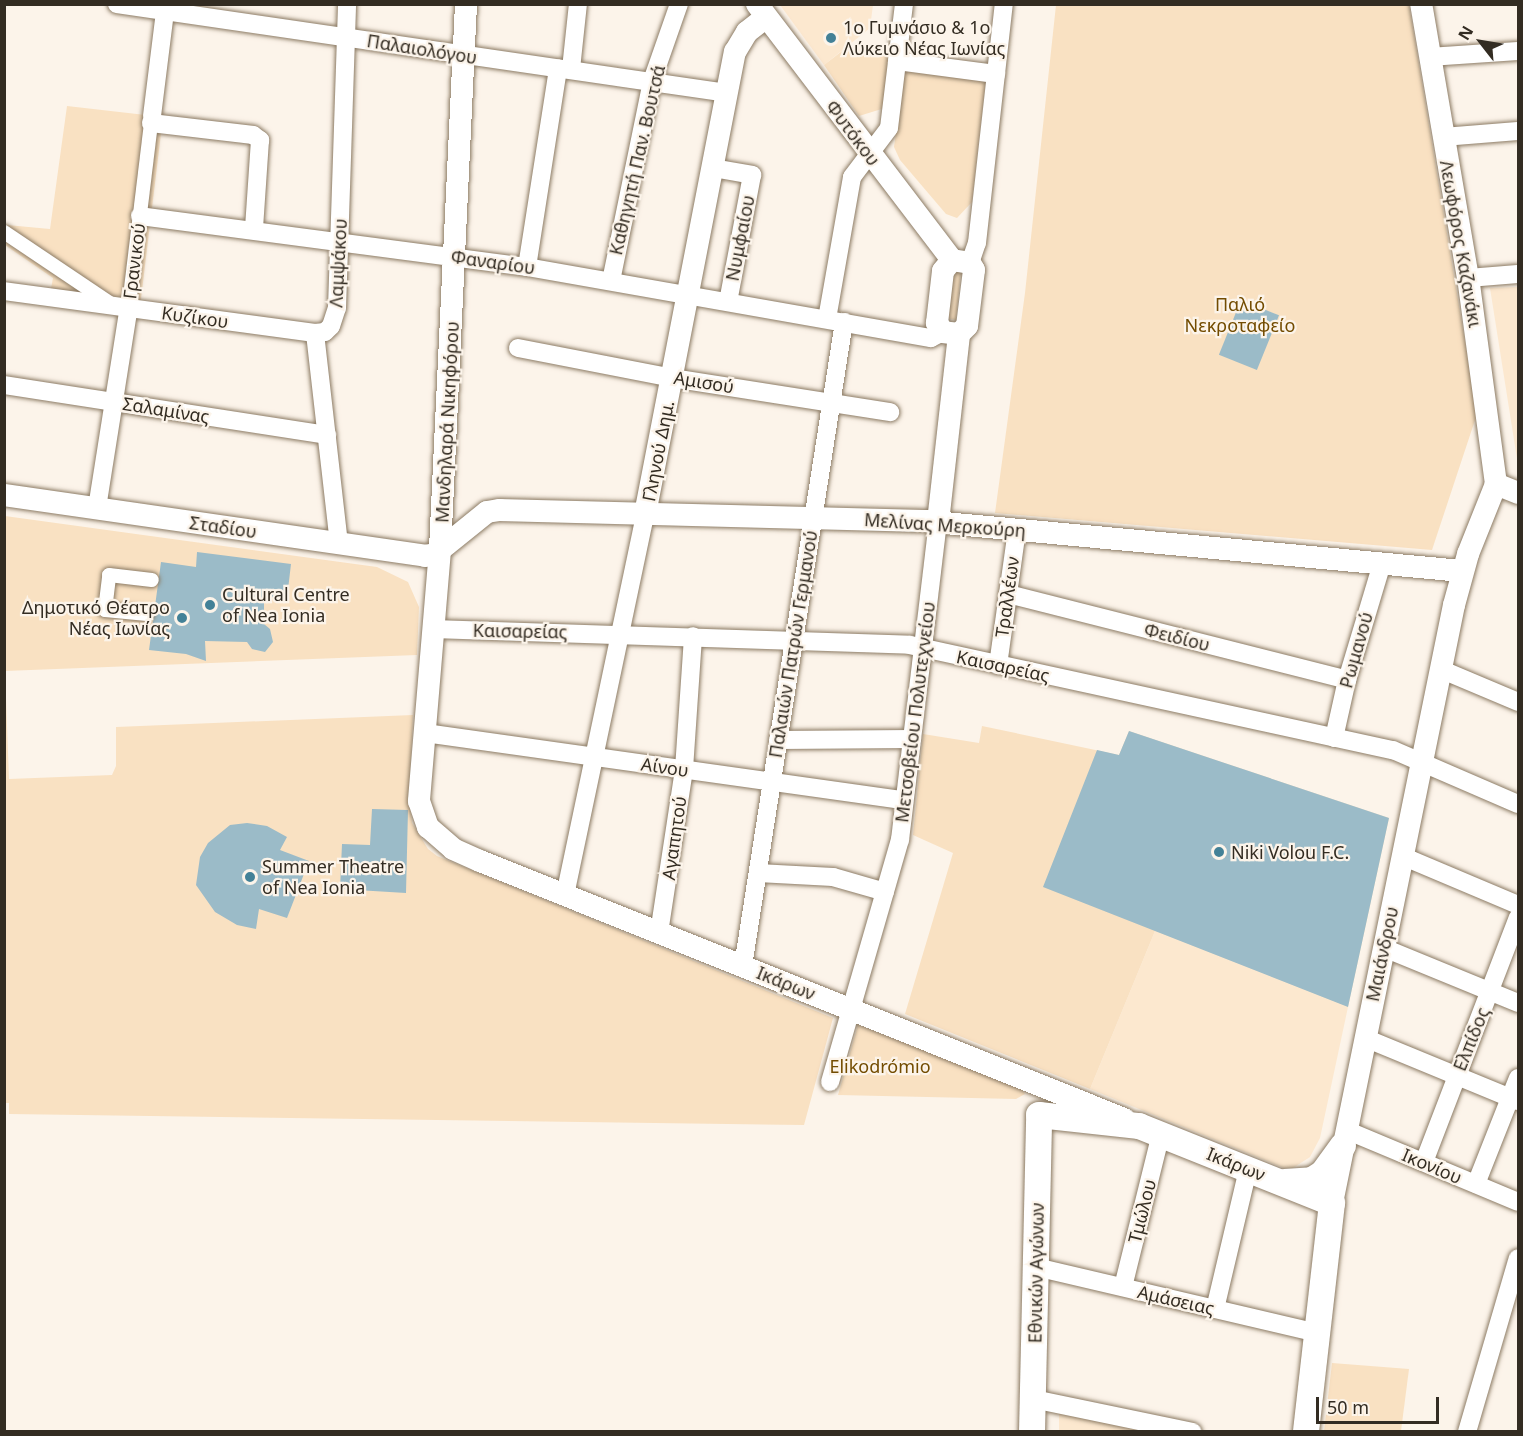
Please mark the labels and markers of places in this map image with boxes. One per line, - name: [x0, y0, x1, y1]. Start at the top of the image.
- place label: 1ο Γυμνάσιο & 1ο Λύκειο Νέας Ιωνίας: [843, 17, 1005, 60]
- marker: 1ο Γυμνάσιο & 1ο Λύκειο Νέας Ιωνίας: [824, 31, 838, 45]
- place label: Cultural Centre of Nea Ionia: [222, 584, 350, 626]
- place label: Δημοτικό Θέατρο Νέας Ιωνίας: [22, 597, 170, 640]
- marker: Cultural Centre of Nea Ionia: [203, 598, 217, 612]
- marker: Δημοτικό Θέατρο Νέας Ιωνίας: [175, 611, 189, 625]
- place label: Niki Volou F.C.: [1231, 841, 1349, 863]
- marker: Niki Volou F.C.: [1212, 845, 1226, 859]
- place label: Summer Theatre of Nea Ionia: [262, 856, 404, 898]
- marker: Summer Theatre of Nea Ionia: [243, 870, 257, 884]

